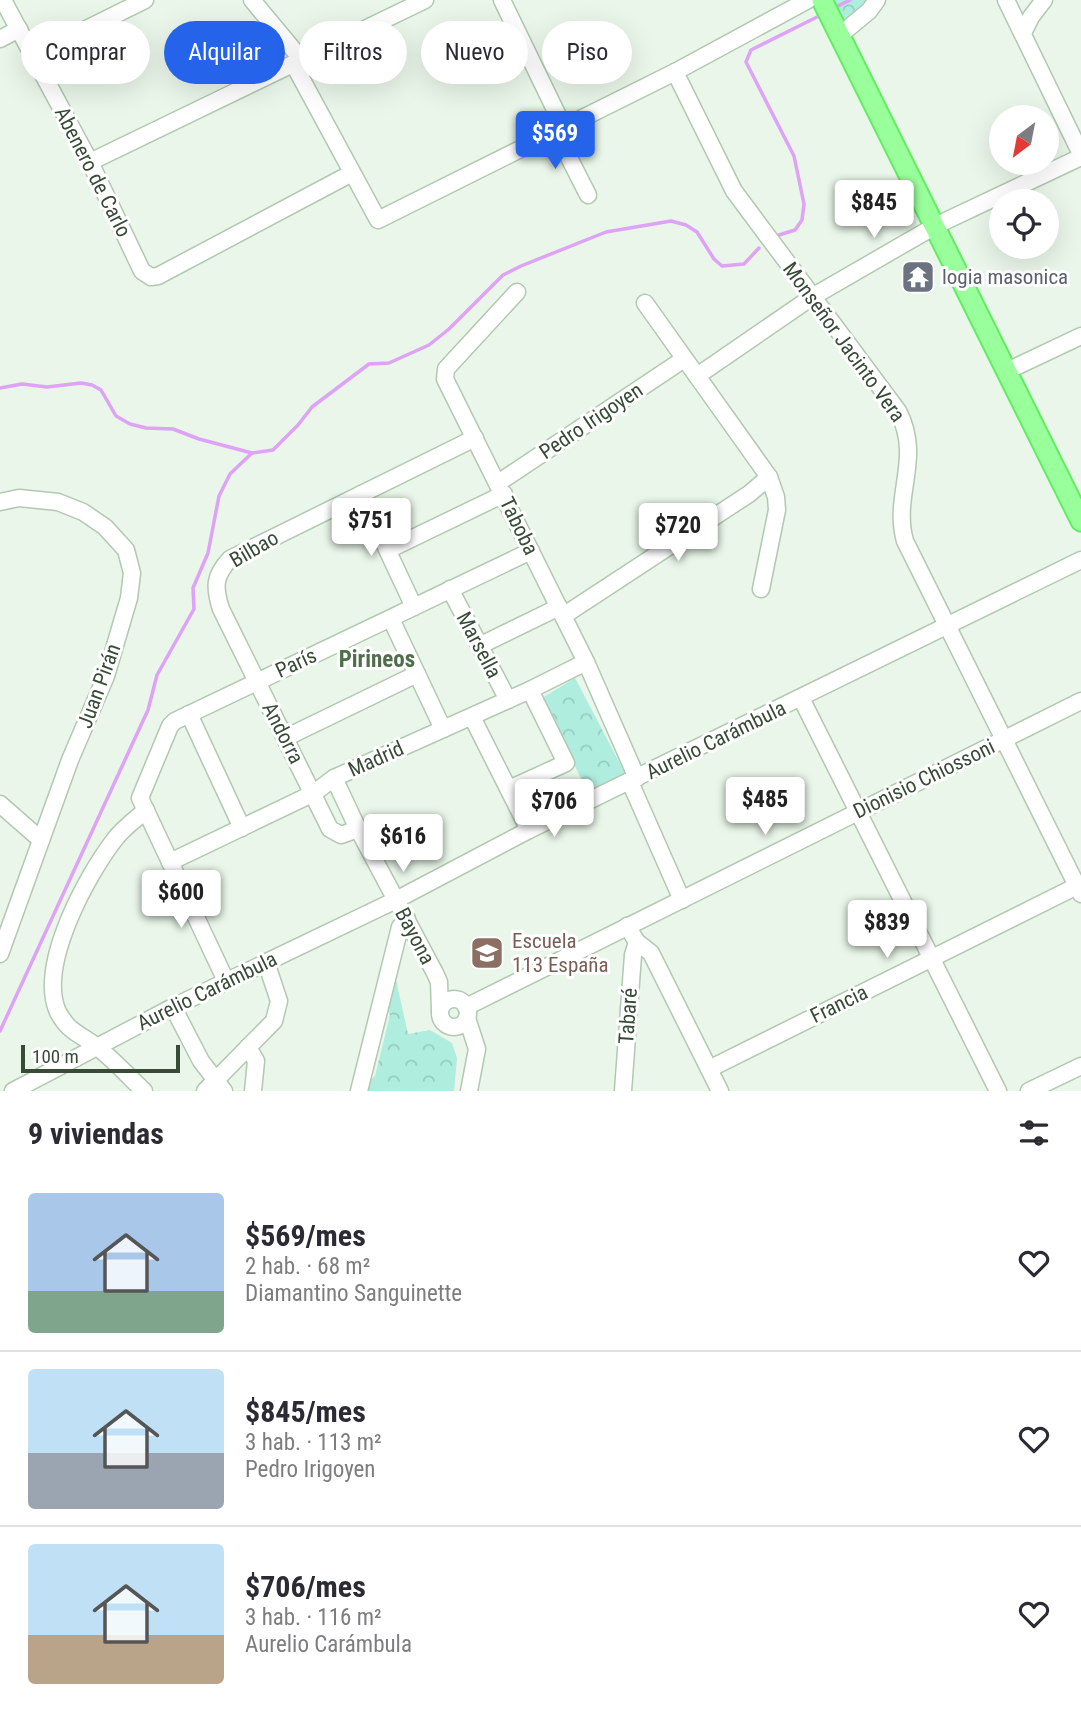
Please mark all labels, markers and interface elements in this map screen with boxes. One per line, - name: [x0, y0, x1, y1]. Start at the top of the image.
- chip: Comprar: [21, 21, 150, 84]
- chip: Alquilar: [164, 21, 285, 84]
- chip: Filtros: [299, 21, 407, 84]
- chip: Nuevo: [421, 21, 528, 84]
- chip: Piso: [542, 21, 632, 84]
- street label: Abenero de Carlo: [50, 103, 136, 241]
- north arrow: [989, 105, 1059, 175]
- map controls: [989, 105, 1059, 259]
- pin: $569: [514, 111, 596, 171]
- text: $569: [532, 120, 578, 147]
- pin: $845: [833, 180, 915, 240]
- text: $845: [851, 189, 897, 216]
- button: locate: [989, 189, 1059, 259]
- street label: Monseñor Jacinto Vera: [778, 258, 910, 426]
- temple icon: logia masonica: [899, 258, 937, 296]
- place label: logia masonica: [942, 265, 1068, 289]
- street label: Pedro Irigoyen: [535, 378, 647, 464]
- street label: Taboba: [495, 493, 543, 559]
- pin: $751: [330, 498, 412, 558]
- pin: $720: [637, 504, 719, 563]
- text: $751: [348, 507, 394, 534]
- text: $720: [655, 512, 701, 539]
- street label: Bilbao: [225, 526, 283, 572]
- street label: Marsella: [452, 608, 506, 682]
- street label: Juan Pirán: [73, 641, 125, 731]
- street label: París: [272, 643, 320, 683]
- district label: Pirineos: [339, 646, 415, 673]
- street label: Aurelio Carámbula: [642, 696, 790, 784]
- street label: Andorra: [257, 698, 309, 768]
- street label: Dionisio Chiossoni: [849, 734, 999, 824]
- street label: Madrid: [345, 736, 407, 782]
- pin: $485: [724, 778, 806, 837]
- pin: $706: [513, 780, 595, 839]
- text: $485: [742, 786, 788, 813]
- text: $706: [531, 788, 577, 815]
- pin: $616: [362, 814, 444, 874]
- text: $616: [380, 823, 426, 850]
- pin: $600: [140, 870, 222, 930]
- text: $600: [158, 879, 204, 906]
- pin: $839: [846, 900, 928, 960]
- street label: Bayona: [390, 904, 440, 968]
- text: $839: [864, 909, 910, 936]
- place label: Escuela 113 España: [512, 929, 609, 977]
- school or university icon: Escuela 113 España: [468, 934, 506, 972]
- street label: Aurelio Carámbula: [133, 947, 281, 1035]
- street label: Francia: [806, 980, 872, 1028]
- street label: Tabaré: [614, 987, 642, 1045]
- scale bar: [21, 1042, 180, 1074]
- text: 100 m: [32, 1045, 79, 1068]
- icon: filters: [1015, 1114, 1053, 1152]
- text: 9 viviendas: [28, 1116, 164, 1151]
- text: $569/mes: [245, 1218, 366, 1253]
- icon: home: [84, 1221, 168, 1305]
- icon: heart: [1015, 1244, 1053, 1282]
- text: 2 hab. · 68 m²: [245, 1253, 370, 1280]
- text: Diamantino Sanguinette: [245, 1280, 462, 1307]
- text: $845/mes: [245, 1394, 366, 1429]
- icon: home: [84, 1397, 168, 1481]
- icon: heart: [1015, 1420, 1053, 1458]
- text: 3 hab. · 113 m²: [245, 1429, 382, 1456]
- text: Pedro Irigoyen: [245, 1456, 376, 1483]
- text: $706/mes: [245, 1569, 366, 1604]
- icon: home: [84, 1572, 168, 1656]
- icon: heart: [1015, 1595, 1053, 1633]
- text: 3 hab. · 116 m²: [245, 1604, 382, 1631]
- text: Aurelio Carámbula: [245, 1631, 412, 1658]

